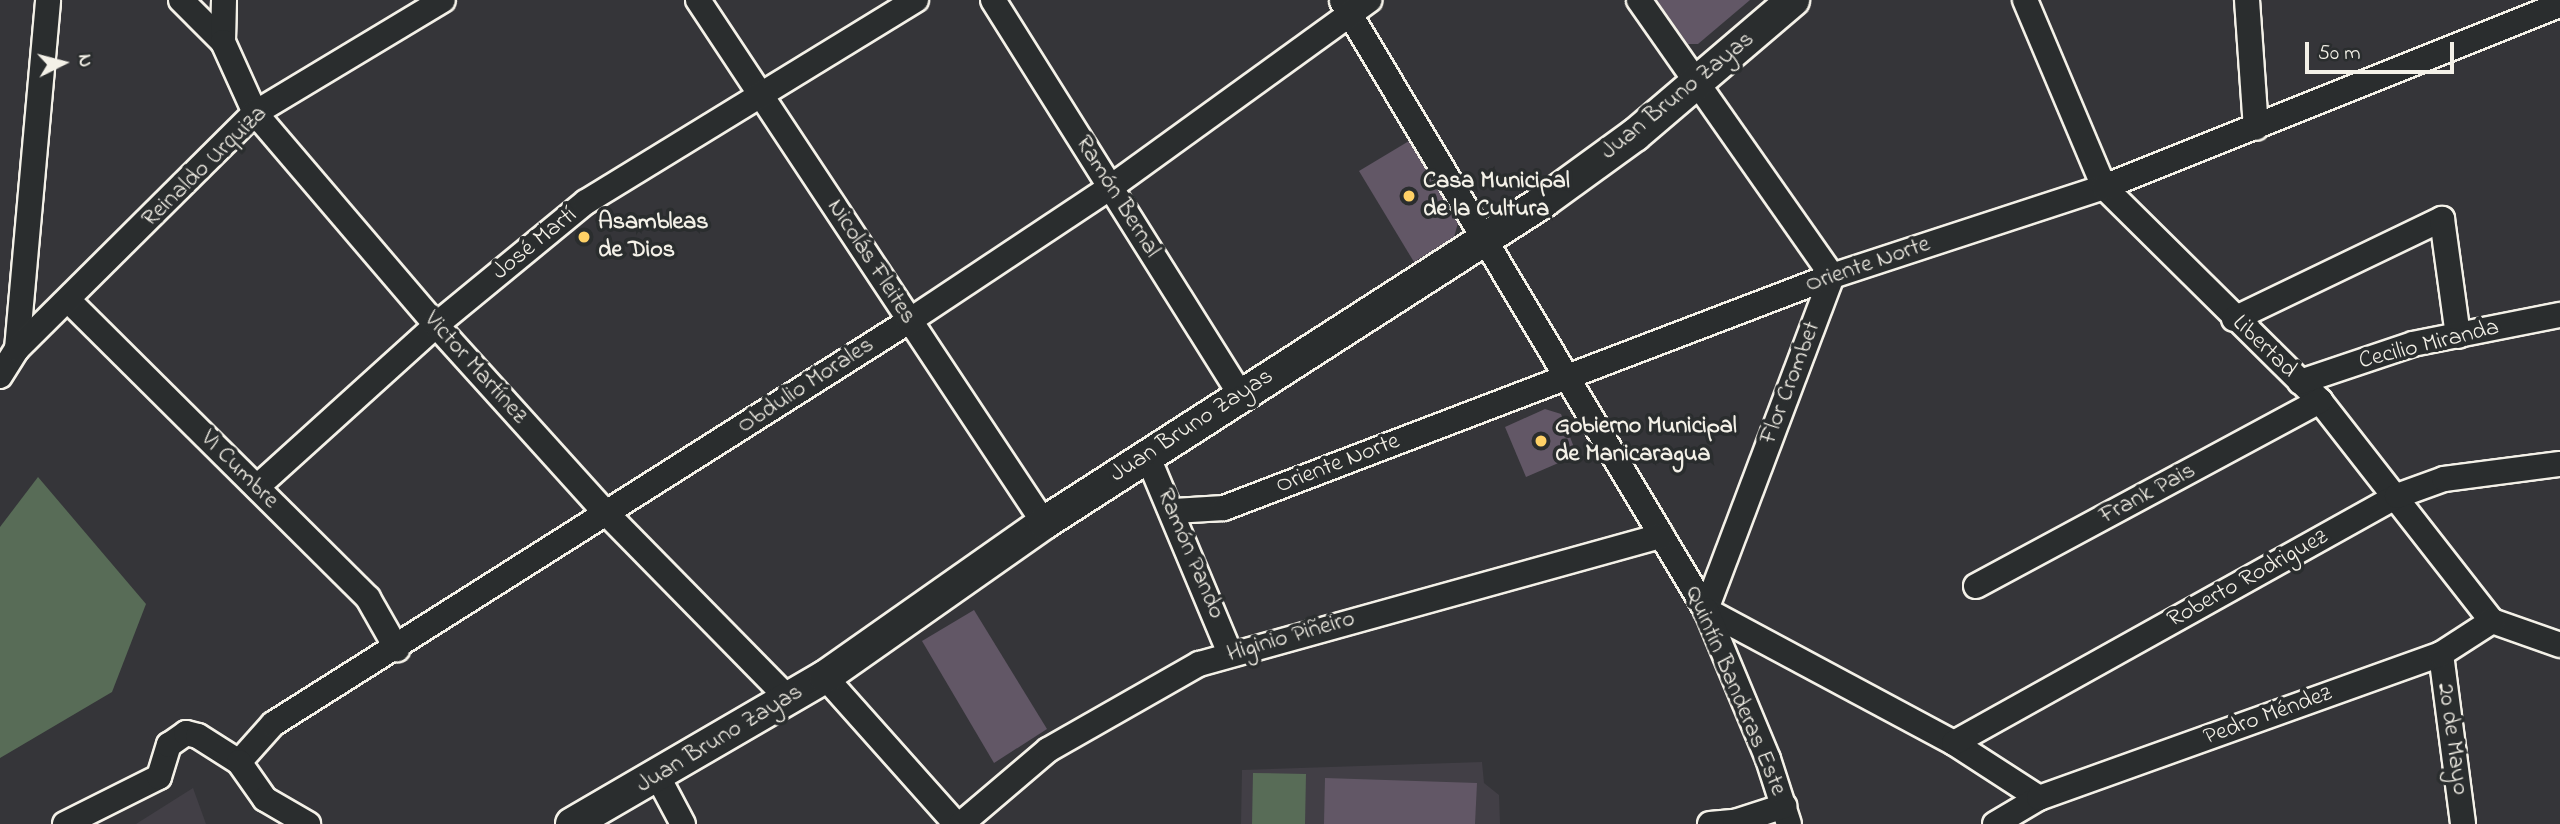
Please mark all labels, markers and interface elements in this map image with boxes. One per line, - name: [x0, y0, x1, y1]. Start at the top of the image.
- street label: Juan Bruno Zayas: [1596, 25, 1760, 167]
- north arrow: [28, 28, 98, 98]
- scale bar: [2308, 28, 2457, 72]
- text: 50 m: [2318, 39, 2361, 69]
- text: N: [70, 53, 98, 69]
- street label: Reinaldo Urquiza: [136, 100, 274, 234]
- street label: Ramón Bernal: [1068, 131, 1166, 263]
- place label: Casa Municipal de la Cultura: [1423, 168, 1570, 224]
- marker: Casa Municipal de la Cultura: [1401, 188, 1417, 204]
- street label: Nicolás Fleites: [820, 194, 922, 330]
- street label: José Martí: [487, 201, 583, 287]
- place label: Asambleas de Dios: [598, 209, 708, 265]
- marker: Asambleas de Dios: [576, 229, 592, 245]
- street label: Oriente Norte: [1802, 230, 1934, 300]
- street label: Victor Martínez: [417, 306, 533, 430]
- street label: Libertad: [2226, 309, 2302, 385]
- street label: Cecilio Miranda: [2356, 314, 2502, 376]
- street label: Flor Crombet: [1754, 318, 1828, 448]
- street label: Obdulio Morales: [732, 331, 880, 441]
- street label: Juan Bruno Zayas: [1105, 363, 1279, 489]
- place label: Gobierno Municipal de Manicaragua: [1555, 413, 1737, 469]
- street label: VI Cumbre: [194, 425, 284, 515]
- street label: Oriente Norte: [1272, 427, 1404, 501]
- marker: Gobierno Municipal de Manicaragua: [1533, 433, 1549, 449]
- street label: Frank Pais: [2095, 457, 2201, 531]
- street label: Ramón Pando: [1150, 485, 1230, 623]
- street label: Roberto Rodriguez: [2163, 523, 2333, 635]
- street label: Quintín Banderas Este: [1678, 582, 1792, 800]
- street label: Higinio Piñeiro: [1224, 605, 1358, 669]
- street label: Juan Bruno Zayas: [632, 678, 808, 800]
- street label: Pedro Méndez: [2200, 680, 2336, 752]
- street label: 20 de Mayo: [2430, 681, 2474, 797]

